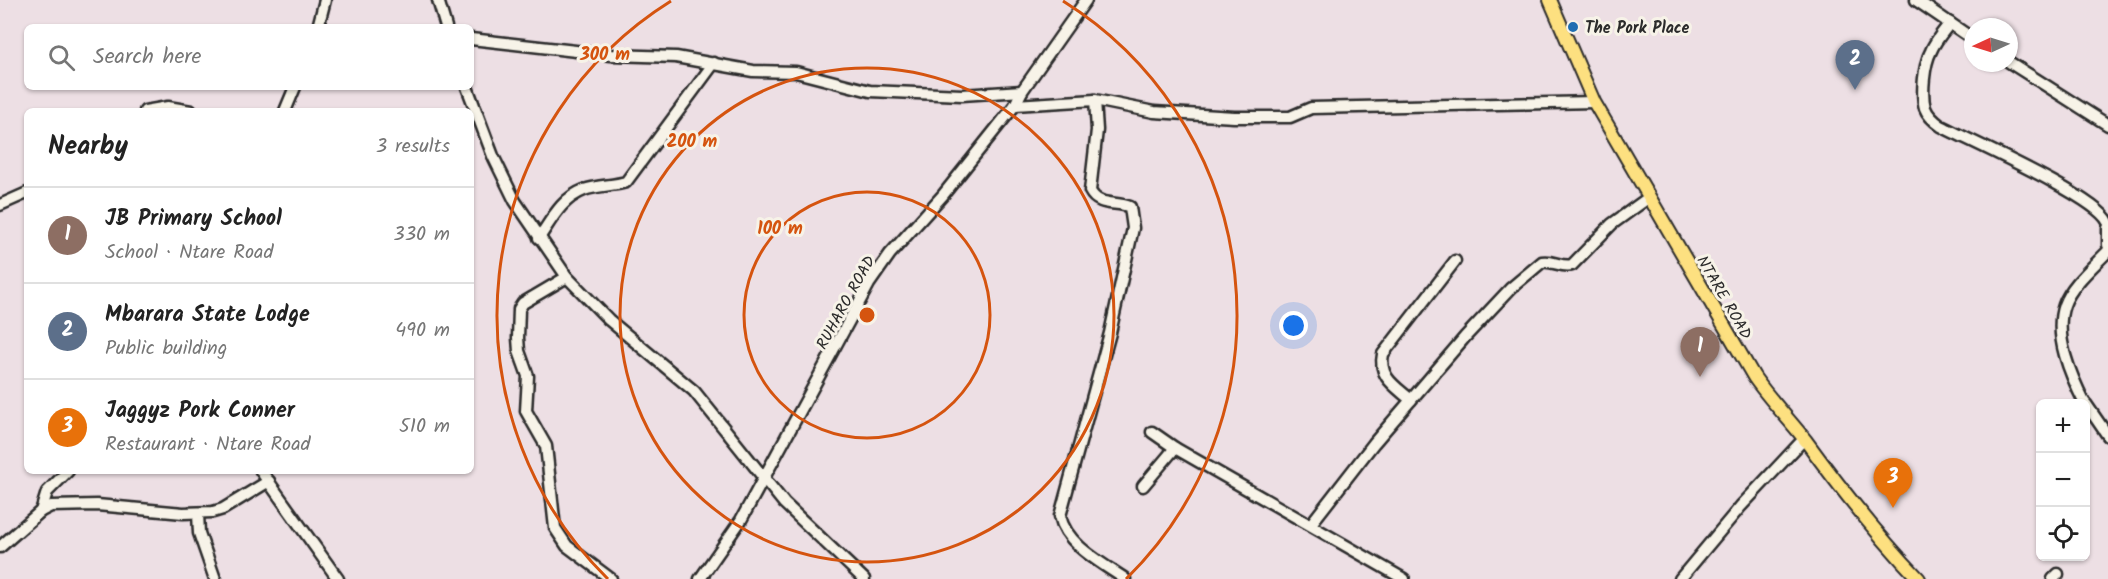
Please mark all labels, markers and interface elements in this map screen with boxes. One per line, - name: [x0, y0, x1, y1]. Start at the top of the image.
- place label: The Pork Place: [1585, 16, 1690, 41]
- north arrow: [1964, 18, 2018, 72]
- marker: The Pork Place: [1566, 20, 1580, 34]
- search box: [24, 24, 474, 90]
- text: Search here: [93, 40, 201, 75]
- pin: 2: [1836, 40, 1874, 90]
- icon: search: [45, 41, 78, 74]
- text: 300 m: [579, 41, 630, 70]
- text: Nearby: [48, 126, 128, 168]
- text: 200 m: [667, 128, 718, 157]
- text: 3 results: [376, 131, 450, 163]
- text: JB Primary School: [105, 202, 282, 237]
- text: 100 m: [757, 215, 803, 244]
- text: 1: [64, 219, 71, 251]
- text: 330 m: [393, 219, 450, 251]
- text: School · Ntare Road: [105, 237, 273, 269]
- street label: RUHARO ROAD: [810, 251, 882, 354]
- street label: NTARE ROAD: [1690, 251, 1758, 344]
- text: Mbarara State Lodge: [105, 298, 310, 333]
- centre of rings: [857, 305, 877, 325]
- your location: [1279, 311, 1308, 340]
- text: 2: [62, 315, 73, 347]
- text: 490 m: [395, 315, 450, 347]
- pin: 1: [1680, 328, 1720, 377]
- text: Public building: [105, 333, 227, 365]
- text: Jaggyz Pork Conner: [105, 394, 295, 429]
- map controls: [2036, 399, 2090, 561]
- button: +: [2036, 399, 2090, 453]
- text: 3: [62, 411, 73, 443]
- text: 510 m: [399, 411, 450, 443]
- text: Restaurant · Ntare Road: [105, 429, 311, 461]
- button: −: [2036, 453, 2090, 507]
- pin: 3: [1874, 458, 1912, 508]
- button: locate: [2036, 507, 2090, 561]

